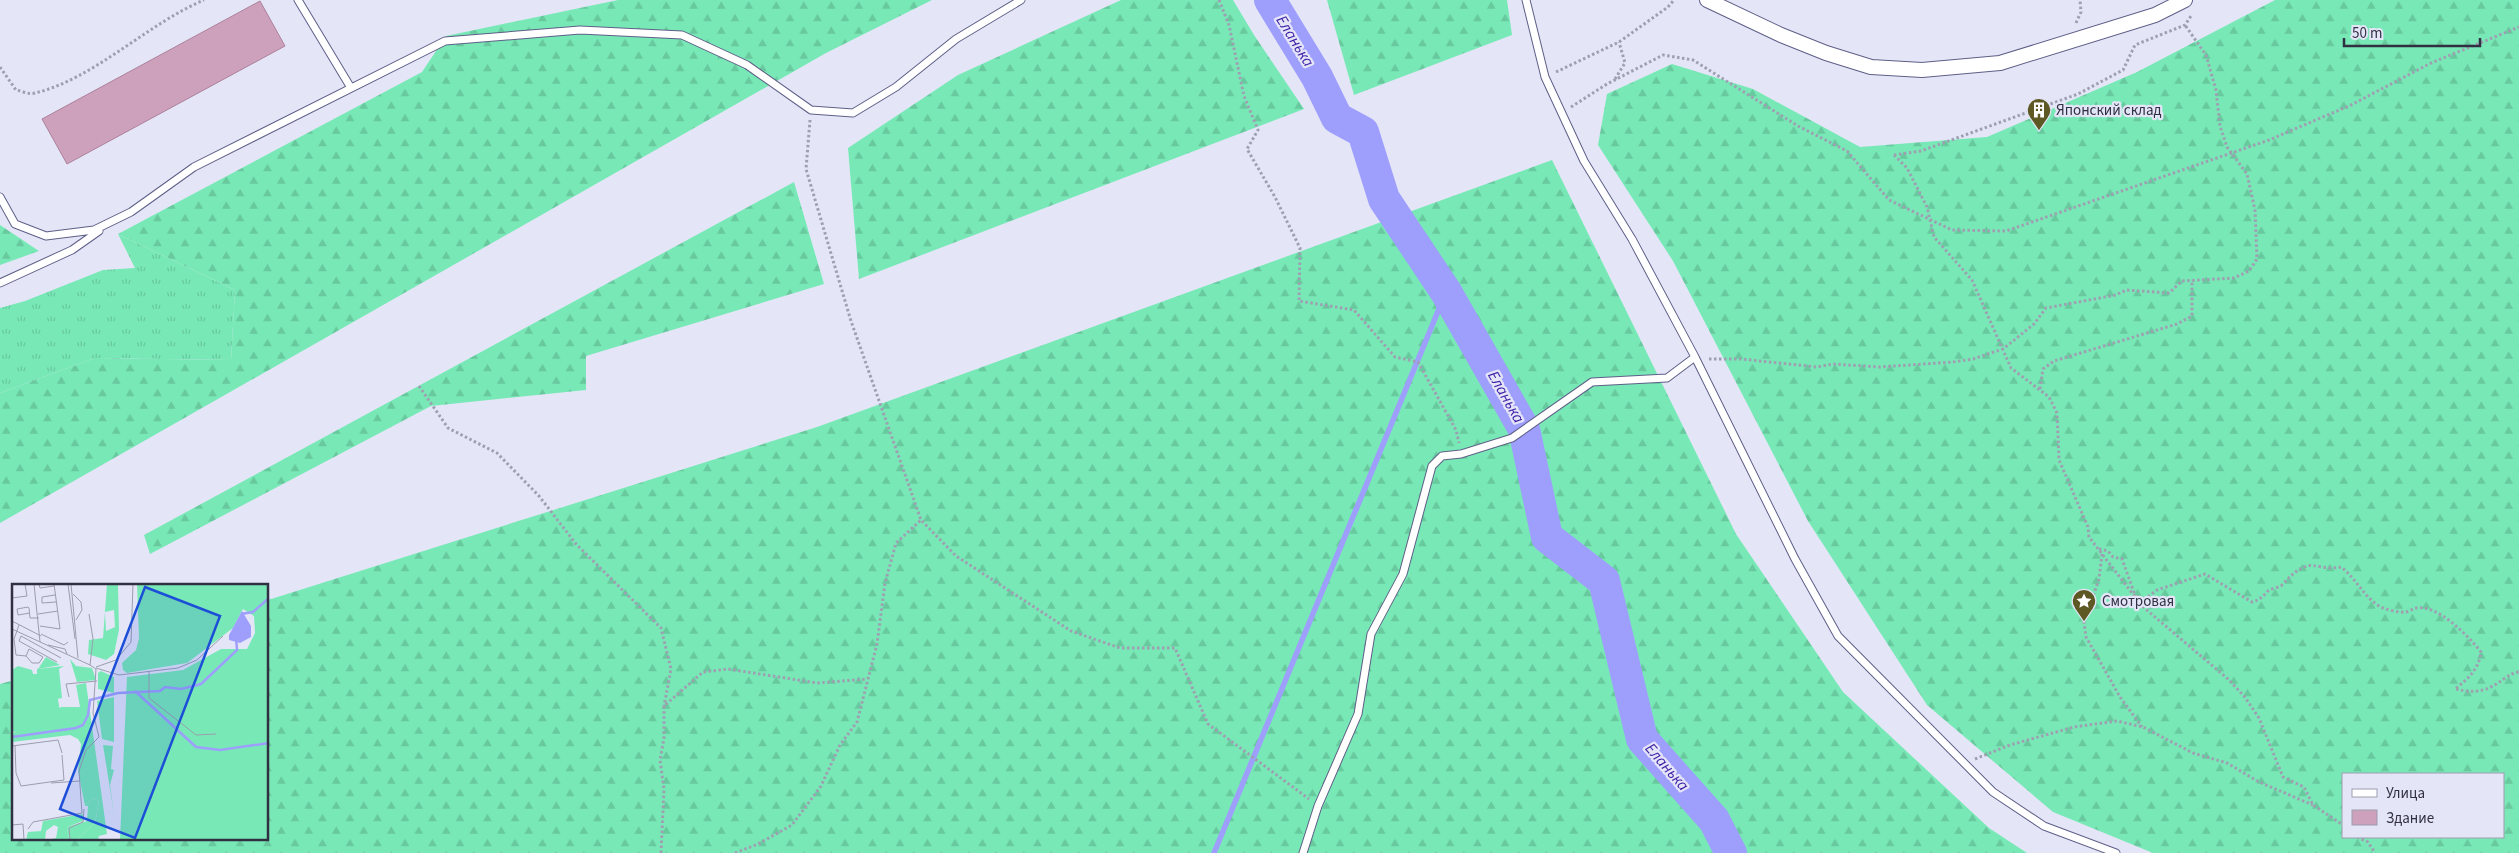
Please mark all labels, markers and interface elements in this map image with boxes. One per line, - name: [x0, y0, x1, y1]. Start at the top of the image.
- water label: Еланька: [1271, 11, 1320, 71]
- scale bar: [2344, 15, 2480, 47]
- text: 50 m: [2352, 23, 2382, 44]
- building icon: Японский склад: [2026, 97, 2052, 131]
- place label: Японский склад: [2056, 100, 2162, 121]
- water label: Еланька: [1482, 367, 1530, 427]
- inset map: [12, 584, 269, 840]
- place icon: Смотровая: [2071, 588, 2097, 622]
- place label: Смотровая: [2102, 591, 2174, 612]
- water label: Еланька: [1640, 738, 1694, 796]
- legend: [2342, 773, 2504, 838]
- text: Улица: [2386, 783, 2425, 804]
- text: Здание: [2386, 808, 2434, 829]

